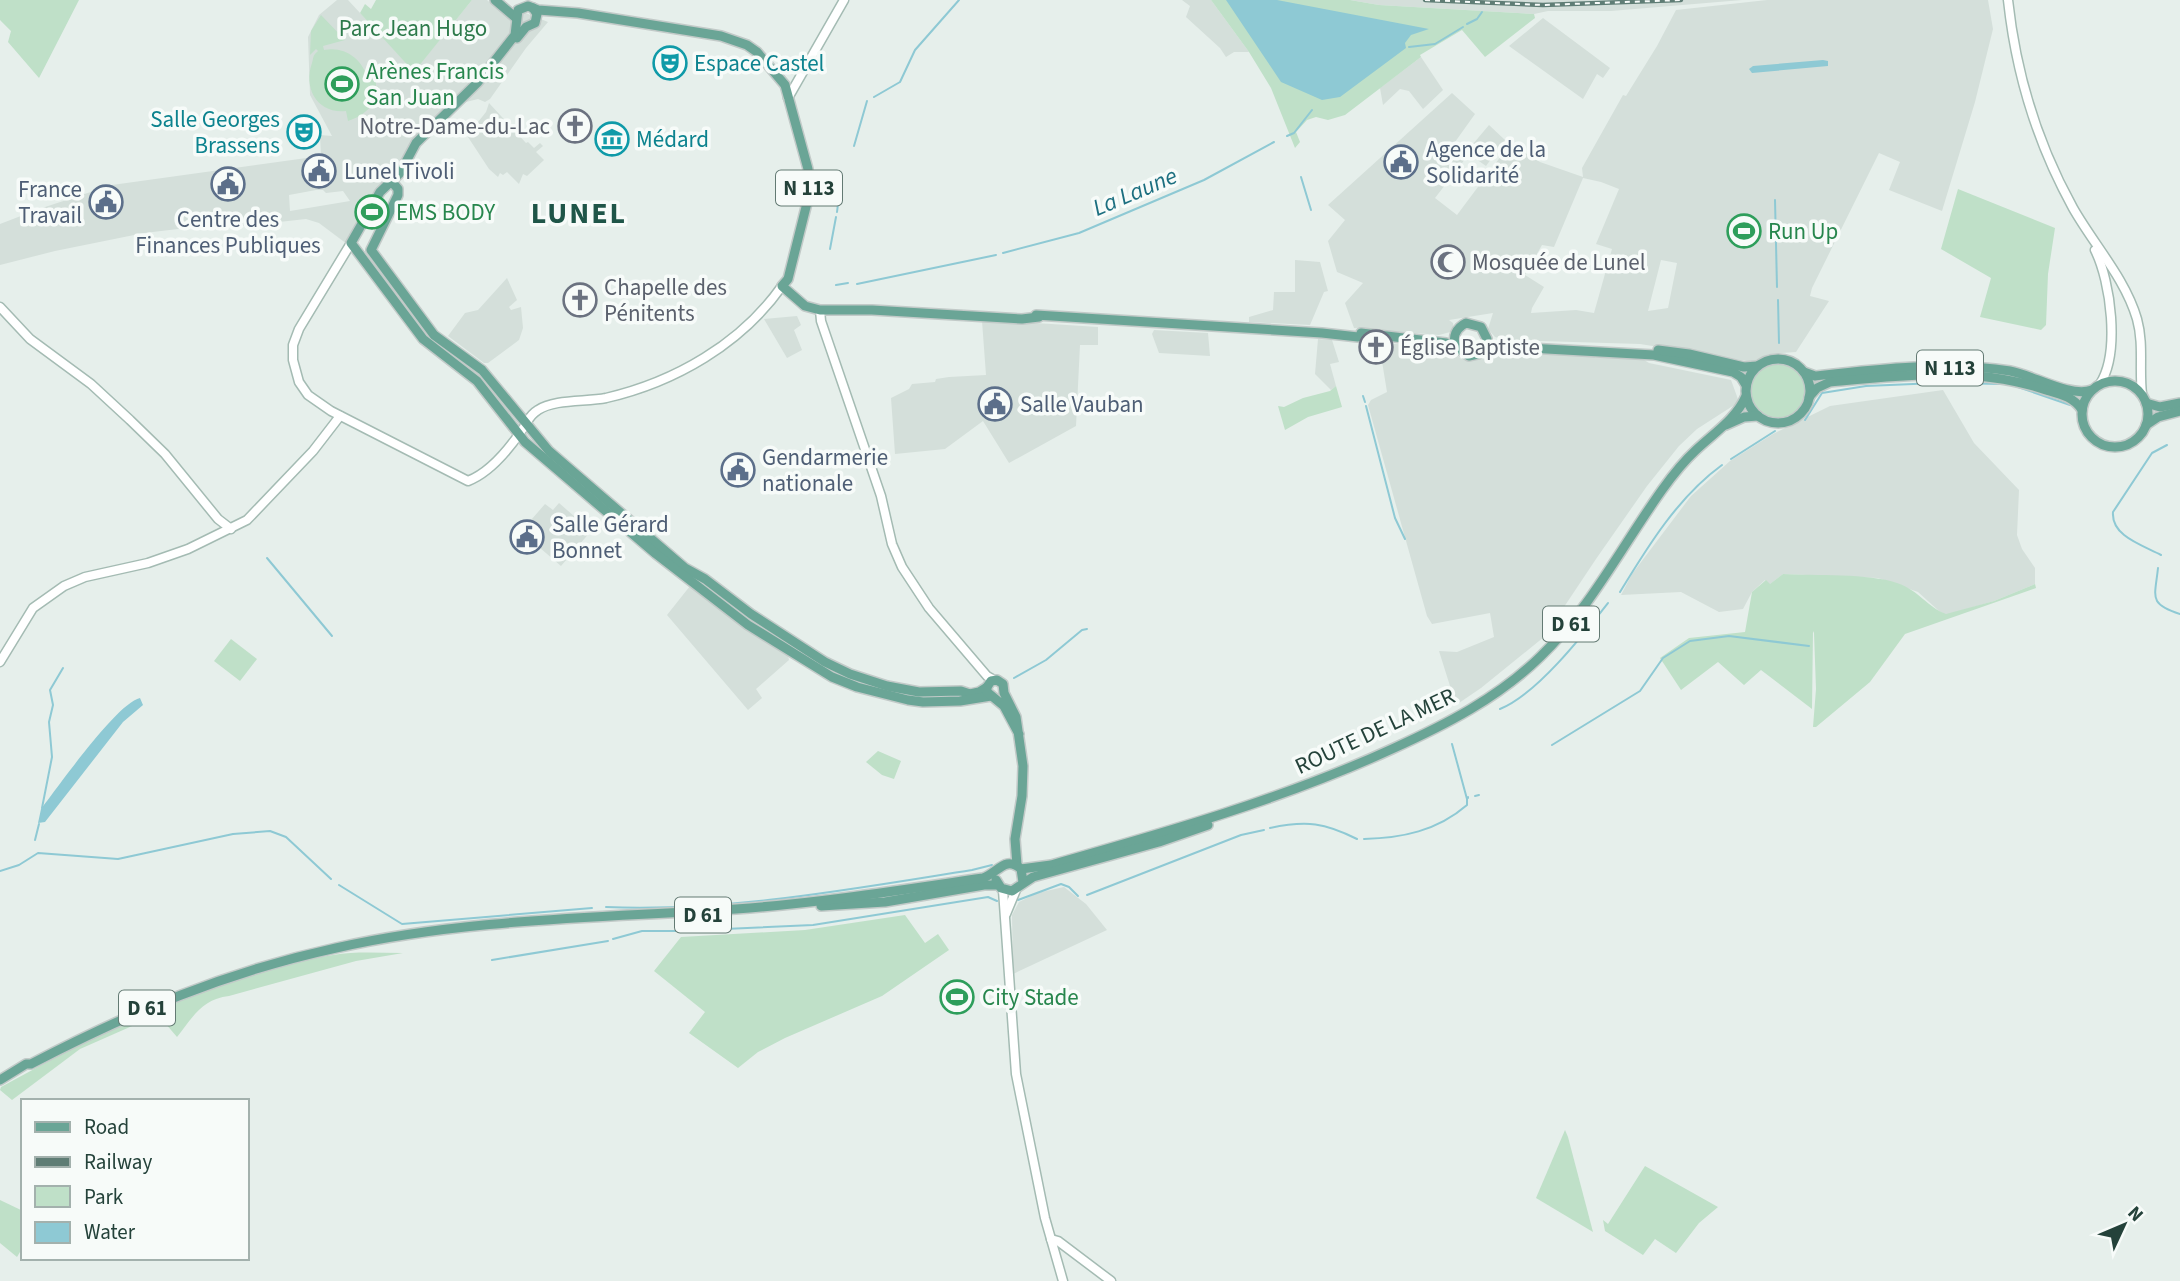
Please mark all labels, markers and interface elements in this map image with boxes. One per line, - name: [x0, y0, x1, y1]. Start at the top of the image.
- park label: Parc Jean Hugo: [339, 12, 487, 45]
- theatre icon: Espace Castel: [651, 44, 689, 82]
- place label: Espace Castel: [694, 47, 824, 80]
- place label: Arènes Francis San Juan: [366, 55, 504, 114]
- sports icon: Arènes Francis San Juan: [323, 65, 361, 103]
- place label: Salle Georges Brassens: [150, 103, 280, 162]
- church icon: Notre-Dame-du-Lac: [556, 107, 594, 145]
- place label: Notre-Dame-du-Lac: [359, 110, 550, 143]
- theatre icon: Salle Georges Brassens: [285, 113, 323, 151]
- museum icon: Médard: [593, 120, 631, 158]
- place label: Médard: [636, 123, 709, 156]
- place label: Agence de la Solidarité: [1426, 133, 1546, 192]
- public building icon: Agence de la Solidarité: [1382, 143, 1420, 181]
- public building icon: Lunel Tivoli: [300, 152, 338, 190]
- place label: Lunel Tivoli: [344, 155, 455, 188]
- water label: La Laune: [1087, 159, 1183, 225]
- public building icon: Centre des Finances Publiques: [209, 165, 247, 203]
- road number: N 113: [776, 170, 842, 206]
- place label: France Travail: [18, 173, 82, 232]
- public building icon: France Travail: [87, 183, 125, 221]
- district label: LUNEL: [531, 192, 627, 235]
- sports icon: EMS BODY: [353, 193, 391, 231]
- place label: EMS BODY: [396, 196, 495, 229]
- place label: Centre des Finances Publiques: [135, 203, 321, 262]
- sports icon: Run Up: [1725, 212, 1763, 250]
- place label: Run Up: [1768, 215, 1838, 248]
- mosque icon: Mosquée de Lunel: [1429, 243, 1467, 281]
- place label: Mosquée de Lunel: [1472, 246, 1646, 279]
- place label: Chapelle des Pénitents: [604, 271, 727, 330]
- church icon: Chapelle des Pénitents: [561, 281, 599, 319]
- church icon: Église Baptiste: [1357, 328, 1395, 366]
- place label: Église Baptiste: [1400, 331, 1540, 364]
- road number: N 113: [1917, 350, 1983, 386]
- public building icon: Salle Vauban: [976, 385, 1014, 423]
- place label: Salle Vauban: [1020, 388, 1144, 421]
- place label: Gendarmerie nationale: [762, 441, 888, 500]
- public building icon: Gendarmerie nationale: [719, 451, 757, 489]
- place label: Salle Gérard Bonnet: [552, 508, 669, 567]
- public building icon: Salle Gérard Bonnet: [508, 518, 546, 556]
- road number: D 61: [1543, 606, 1599, 642]
- street label: ROUTE DE LA MER: [1289, 679, 1461, 783]
- road number: D 61: [675, 898, 731, 932]
- sports icon: City Stade: [938, 978, 976, 1016]
- place label: City Stade: [982, 981, 1079, 1014]
- road number: D 61: [119, 990, 175, 1026]
- legend: [21, 1099, 248, 1260]
- text: Road: [84, 1112, 129, 1142]
- text: Railway: [84, 1147, 152, 1177]
- text: Park: [84, 1182, 124, 1212]
- north arrow: [2089, 1190, 2159, 1260]
- text: N: [2121, 1200, 2149, 1228]
- text: Water: [84, 1217, 136, 1247]

